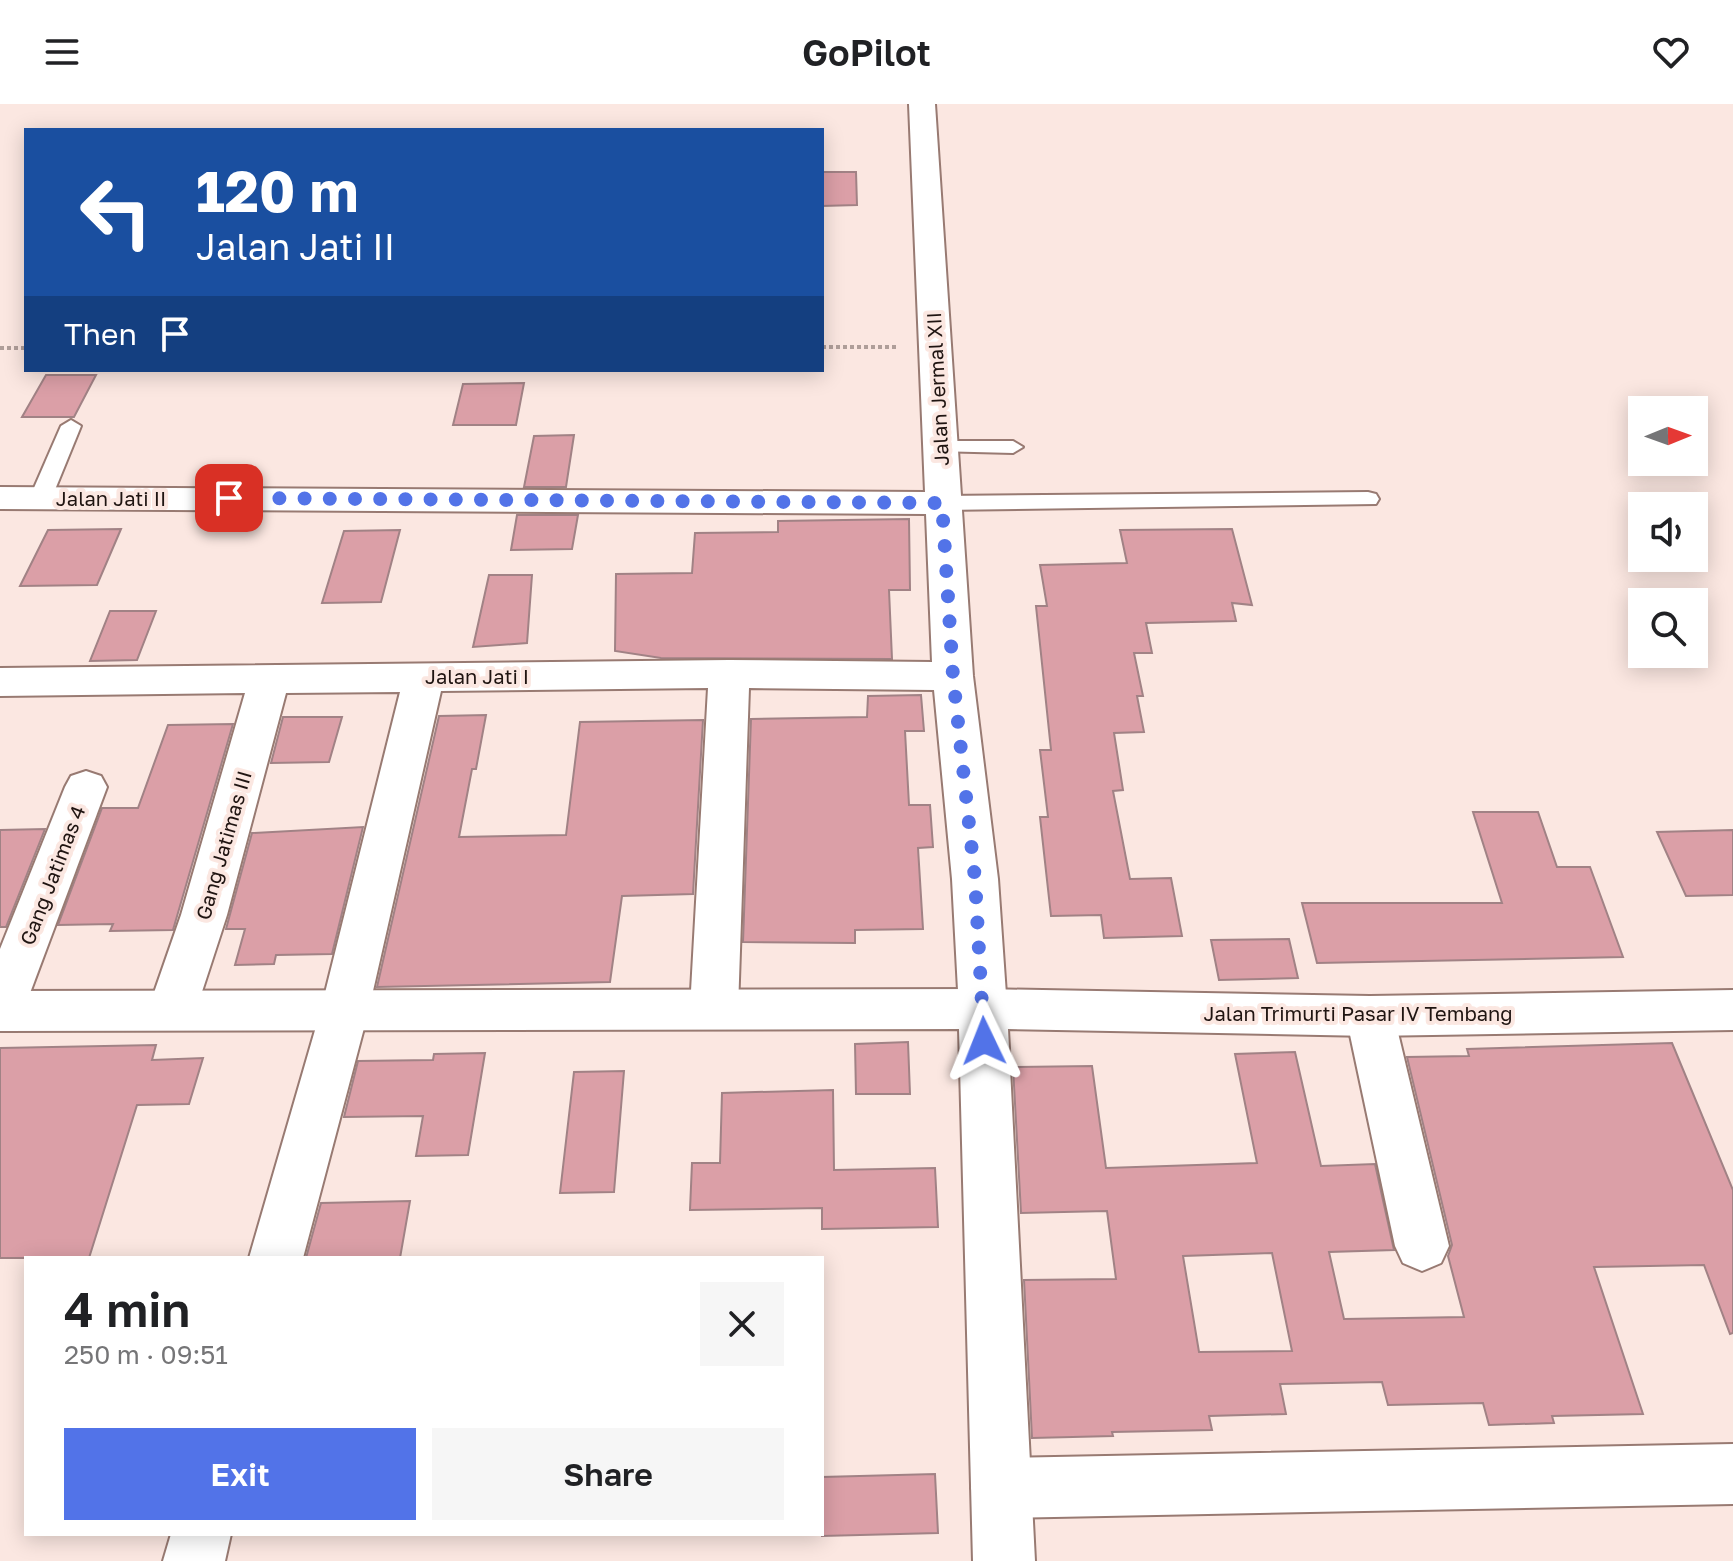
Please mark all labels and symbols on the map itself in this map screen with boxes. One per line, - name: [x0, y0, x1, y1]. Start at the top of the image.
- street label: Jalan Jermal XII: [921, 311, 953, 467]
- north arrow: [1628, 396, 1708, 476]
- pin: [195, 464, 263, 532]
- street label: Jalan Jati II: [56, 486, 166, 510]
- street label: Jalan Jati I: [425, 664, 529, 688]
- street label: Gang Jatimas III: [190, 768, 256, 922]
- street label: Gang Jatimas 4: [14, 802, 90, 948]
- position arrow: [942, 999, 1026, 1083]
- street label: Jalan Trimurti Pasar IV Tembang: [1203, 1001, 1513, 1025]

